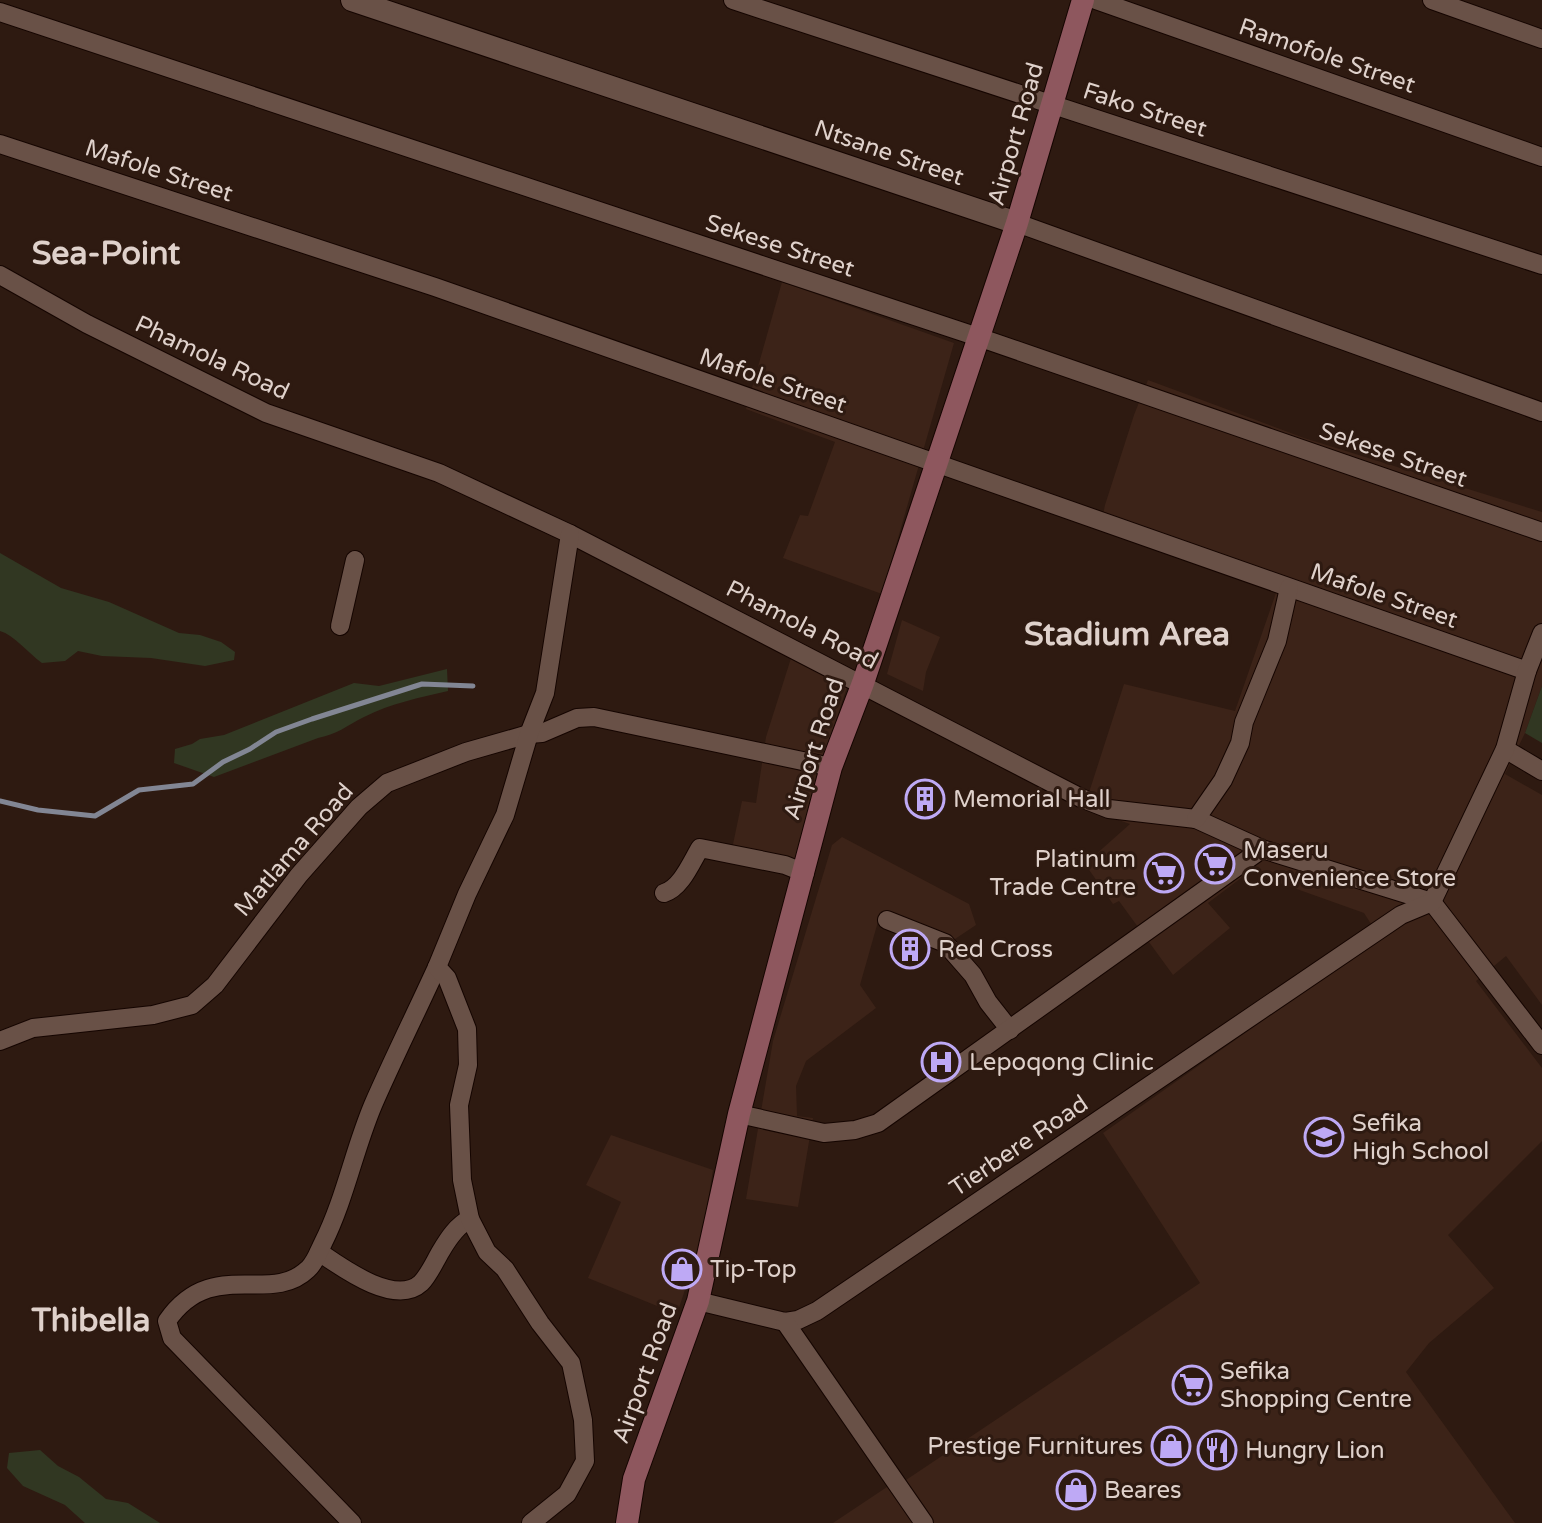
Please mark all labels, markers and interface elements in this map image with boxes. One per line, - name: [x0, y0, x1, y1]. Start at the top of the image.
- street label: Ramofole Street: [1235, 12, 1419, 100]
- street label: Airport Road: [982, 59, 1050, 209]
- street label: Fako Street: [1079, 76, 1211, 144]
- street label: Ntsane Street: [810, 114, 968, 192]
- street label: Mafole Street: [81, 133, 237, 209]
- street label: Sekese Street: [702, 208, 858, 284]
- district label: Sea-Point: [32, 235, 181, 273]
- street label: Phamola Road: [130, 310, 294, 406]
- street label: Mafole Street: [696, 342, 850, 420]
- street label: Sekese Street: [1315, 416, 1471, 494]
- street label: Mafole Street: [1307, 557, 1461, 635]
- street label: Phamola Road: [721, 574, 883, 676]
- district label: Stadium Area: [1024, 616, 1230, 654]
- street label: Airport Road: [777, 674, 851, 824]
- street label: Matlama Road: [228, 777, 360, 923]
- building icon: Memorial Hall: [904, 778, 946, 820]
- place label: Memorial Hall: [953, 785, 1111, 814]
- place label: Maseru Convenience Store: [1243, 836, 1456, 893]
- supermarket icon: Maseru Convenience Store: [1194, 843, 1236, 885]
- place label: Platinum Trade Centre: [989, 845, 1136, 902]
- supermarket icon: Platinum Trade Centre: [1143, 852, 1185, 894]
- building icon: Red Cross: [889, 928, 931, 970]
- place label: Red Cross: [938, 935, 1053, 964]
- hospital icon: Lepoqong Clinic: [920, 1041, 962, 1083]
- place label: Lepoqong Clinic: [969, 1048, 1154, 1077]
- street label: Tierbere Road: [944, 1089, 1094, 1203]
- place label: Sefika High School: [1352, 1109, 1489, 1166]
- school or university icon: Sefika High School: [1303, 1116, 1345, 1158]
- shop icon: Tip-Top: [661, 1248, 703, 1290]
- place label: Tip-Top: [710, 1255, 797, 1284]
- street label: Airport Road: [606, 1299, 684, 1447]
- district label: Thibella: [31, 1302, 150, 1340]
- place label: Sefika Shopping Centre: [1220, 1357, 1412, 1414]
- supermarket icon: Sefika Shopping Centre: [1171, 1364, 1213, 1406]
- shop icon: Prestige Furnitures: [1150, 1425, 1192, 1467]
- restaurant icon: Hungry Lion: [1196, 1429, 1238, 1471]
- place label: Prestige Furnitures: [927, 1432, 1143, 1461]
- place label: Hungry Lion: [1245, 1436, 1385, 1465]
- shop icon: Beares: [1055, 1469, 1097, 1511]
- place label: Beares: [1104, 1476, 1182, 1505]

